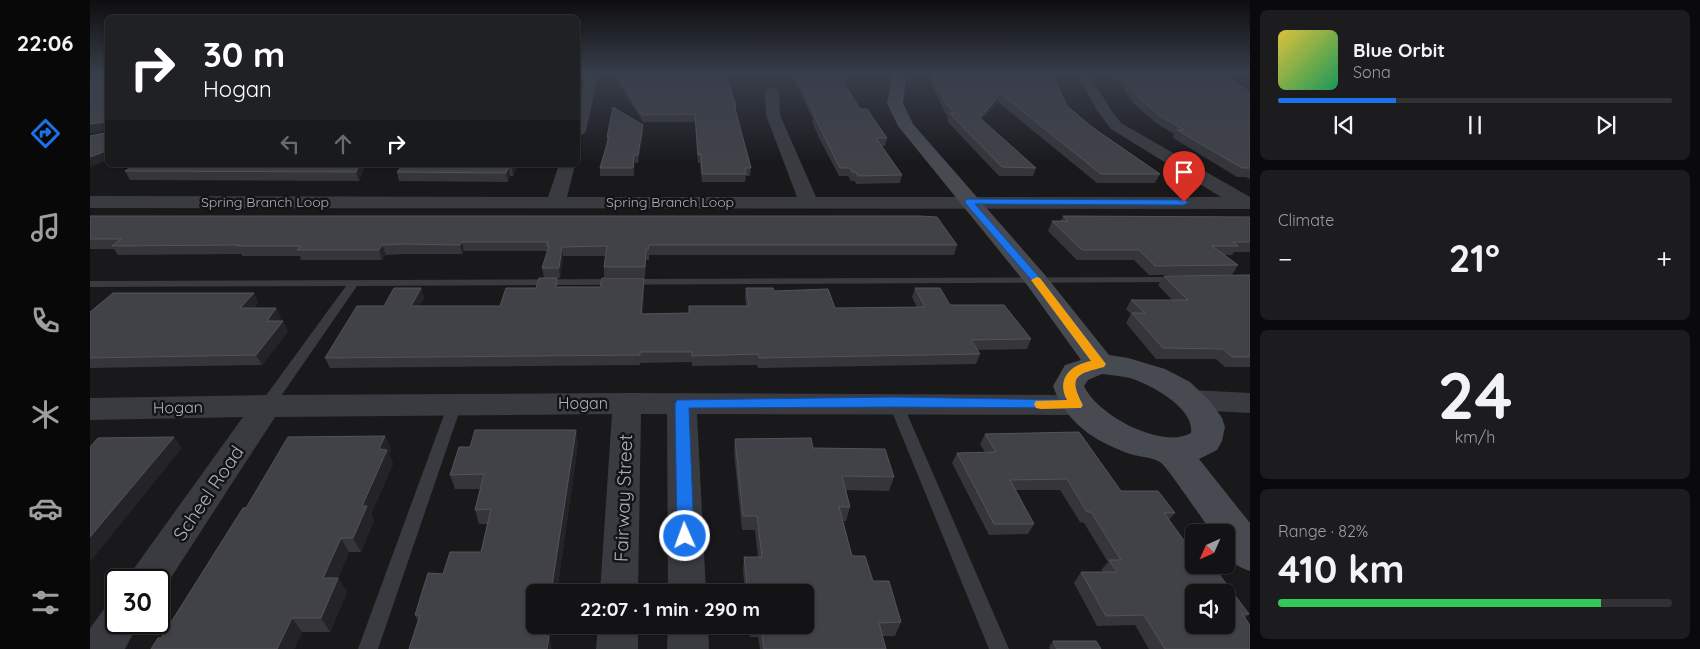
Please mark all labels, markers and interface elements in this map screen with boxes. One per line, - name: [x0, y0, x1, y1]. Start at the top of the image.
- text: 22:06: [17, 29, 73, 57]
- text: 30 m: [203, 32, 285, 76]
- icon: right: [120, 35, 185, 100]
- text: Blue Orbit: [1353, 38, 1445, 62]
- text: Sona: [1353, 62, 1391, 82]
- text: Hogan: [203, 75, 272, 103]
- icon: previous: [1330, 111, 1358, 139]
- icon: pause: [1461, 111, 1489, 139]
- icon: next: [1592, 111, 1620, 139]
- icon: directions: [28, 116, 63, 151]
- icon: left: [276, 130, 304, 158]
- icon: ahead: [329, 130, 357, 158]
- icon: right: [382, 130, 410, 158]
- pin: [1163, 151, 1205, 202]
- icon: arrive: [1170, 158, 1198, 186]
- street label: Spring Branch Loop: [201, 193, 329, 211]
- street label: Spring Branch Loop: [606, 193, 734, 211]
- icon: music: [28, 210, 63, 245]
- text: Climate: [1278, 210, 1334, 230]
- text: 21°: [1449, 234, 1500, 282]
- text: −: [1278, 241, 1293, 276]
- text: +: [1656, 241, 1672, 276]
- icon: phone: [28, 303, 63, 338]
- text: 24: [1437, 354, 1513, 435]
- street label: Hogan: [558, 393, 608, 413]
- icon: climate: [28, 397, 63, 432]
- street label: Hogan: [153, 397, 203, 417]
- text: km/h: [1455, 427, 1495, 447]
- street label: Fairway Street: [609, 434, 637, 562]
- street label: Scheel Road: [167, 441, 249, 545]
- icon: car: [28, 491, 63, 526]
- position arrow: [658, 509, 710, 561]
- text: Range · 82%: [1278, 521, 1368, 541]
- north arrow: [1185, 524, 1235, 574]
- map controls: [1185, 524, 1235, 634]
- text: 410 km: [1278, 545, 1405, 593]
- speed limit sign: 30: [105, 569, 170, 634]
- button: sound: [1185, 584, 1235, 634]
- icon: filters: [28, 585, 63, 620]
- text: 22:07 · 1 min · 290 m: [580, 597, 760, 621]

